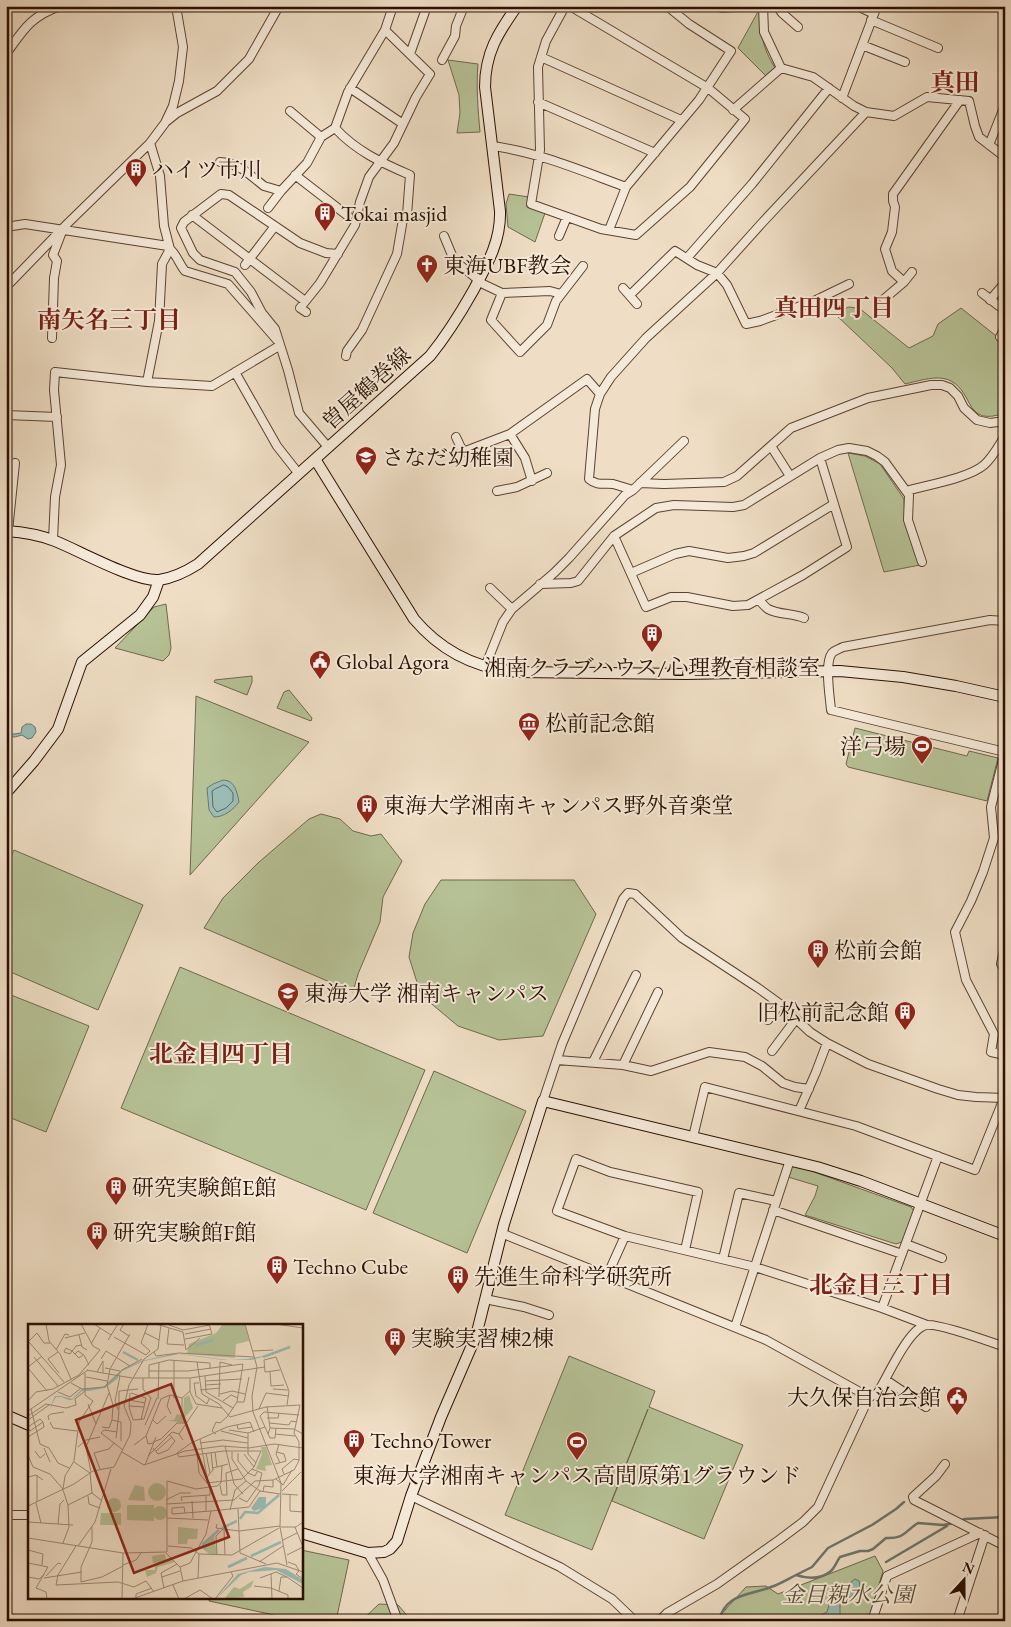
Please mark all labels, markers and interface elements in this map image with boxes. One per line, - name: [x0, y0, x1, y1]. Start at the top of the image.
- district label: 真田: [930, 66, 980, 98]
- place label: ハイツ市川: [152, 155, 262, 184]
- building icon: ハイツ市川: [124, 157, 148, 188]
- place label: Tokai masjid: [341, 199, 448, 228]
- building icon: Tokai masjid: [313, 201, 337, 232]
- place label: 東海UBF教会: [443, 251, 571, 280]
- church icon: 東海UBF教会: [415, 253, 439, 284]
- district label: 真田四丁目: [774, 292, 894, 323]
- district label: 南矢名三丁目: [37, 304, 181, 335]
- street label: 曽屋鶴巻線: [316, 341, 417, 436]
- place label: さなだ幼稚園: [382, 443, 514, 472]
- school or university icon: さなだ幼稚園: [354, 445, 378, 476]
- building icon: 湘南クラブハウス/心理教育相談室: [640, 622, 664, 653]
- place label: Global Agora: [336, 647, 450, 676]
- public building icon: Global Agora: [308, 649, 332, 680]
- place label: 湘南クラブハウス/心理教育相談室: [484, 653, 820, 682]
- place label: 松前記念館: [545, 709, 655, 738]
- museum icon: 松前記念館: [517, 711, 541, 742]
- place label: 洋弓場: [840, 732, 906, 761]
- sports icon: 洋弓場: [910, 734, 934, 765]
- place label: 東海大学湘南キャンパス野外音楽堂: [383, 791, 733, 820]
- building icon: 東海大学湘南キャンパス野外音楽堂: [355, 793, 379, 824]
- place label: 松前会館: [834, 936, 922, 965]
- building icon: 松前会館: [806, 938, 830, 969]
- place label: 東海大学 湘南キャンパス: [304, 979, 549, 1008]
- school or university icon: 東海大学 湘南キャンパス: [276, 981, 300, 1012]
- place label: 旧松前記念館: [757, 998, 889, 1027]
- building icon: 旧松前記念館: [893, 1000, 917, 1031]
- district label: 北金目四丁目: [149, 1038, 293, 1069]
- place label: 研究実験館E館: [132, 1173, 276, 1202]
- building icon: 研究実験館E館: [104, 1175, 128, 1206]
- place label: 研究実験館F館: [113, 1218, 256, 1247]
- building icon: 研究実験館F館: [85, 1220, 109, 1251]
- place label: Techno Cube: [293, 1252, 409, 1281]
- building icon: Techno Cube: [265, 1254, 289, 1285]
- place label: 先進生命科学研究所: [474, 1262, 672, 1291]
- building icon: 先進生命科学研究所: [446, 1264, 470, 1295]
- district label: 北金目三丁目: [809, 1269, 953, 1300]
- inset map: [28, 1324, 302, 1600]
- place label: 実験実習棟2棟: [411, 1324, 554, 1353]
- building icon: 実験実習棟2棟: [383, 1326, 407, 1357]
- place label: 大久保自治会館: [787, 1383, 941, 1412]
- public building icon: 大久保自治会館: [945, 1385, 969, 1416]
- place label: Techno Tower: [370, 1426, 492, 1455]
- building icon: Techno Tower: [342, 1428, 366, 1459]
- sports icon: 東海大学湘南キャンパス高間原第1グラウンド: [565, 1430, 589, 1461]
- place label: 東海大学湘南キャンパス高間原第1グラウンド: [352, 1461, 802, 1490]
- north arrow: [938, 1554, 988, 1604]
- text: N: [960, 1557, 978, 1579]
- park label: 金目親水公園: [782, 1580, 917, 1609]

